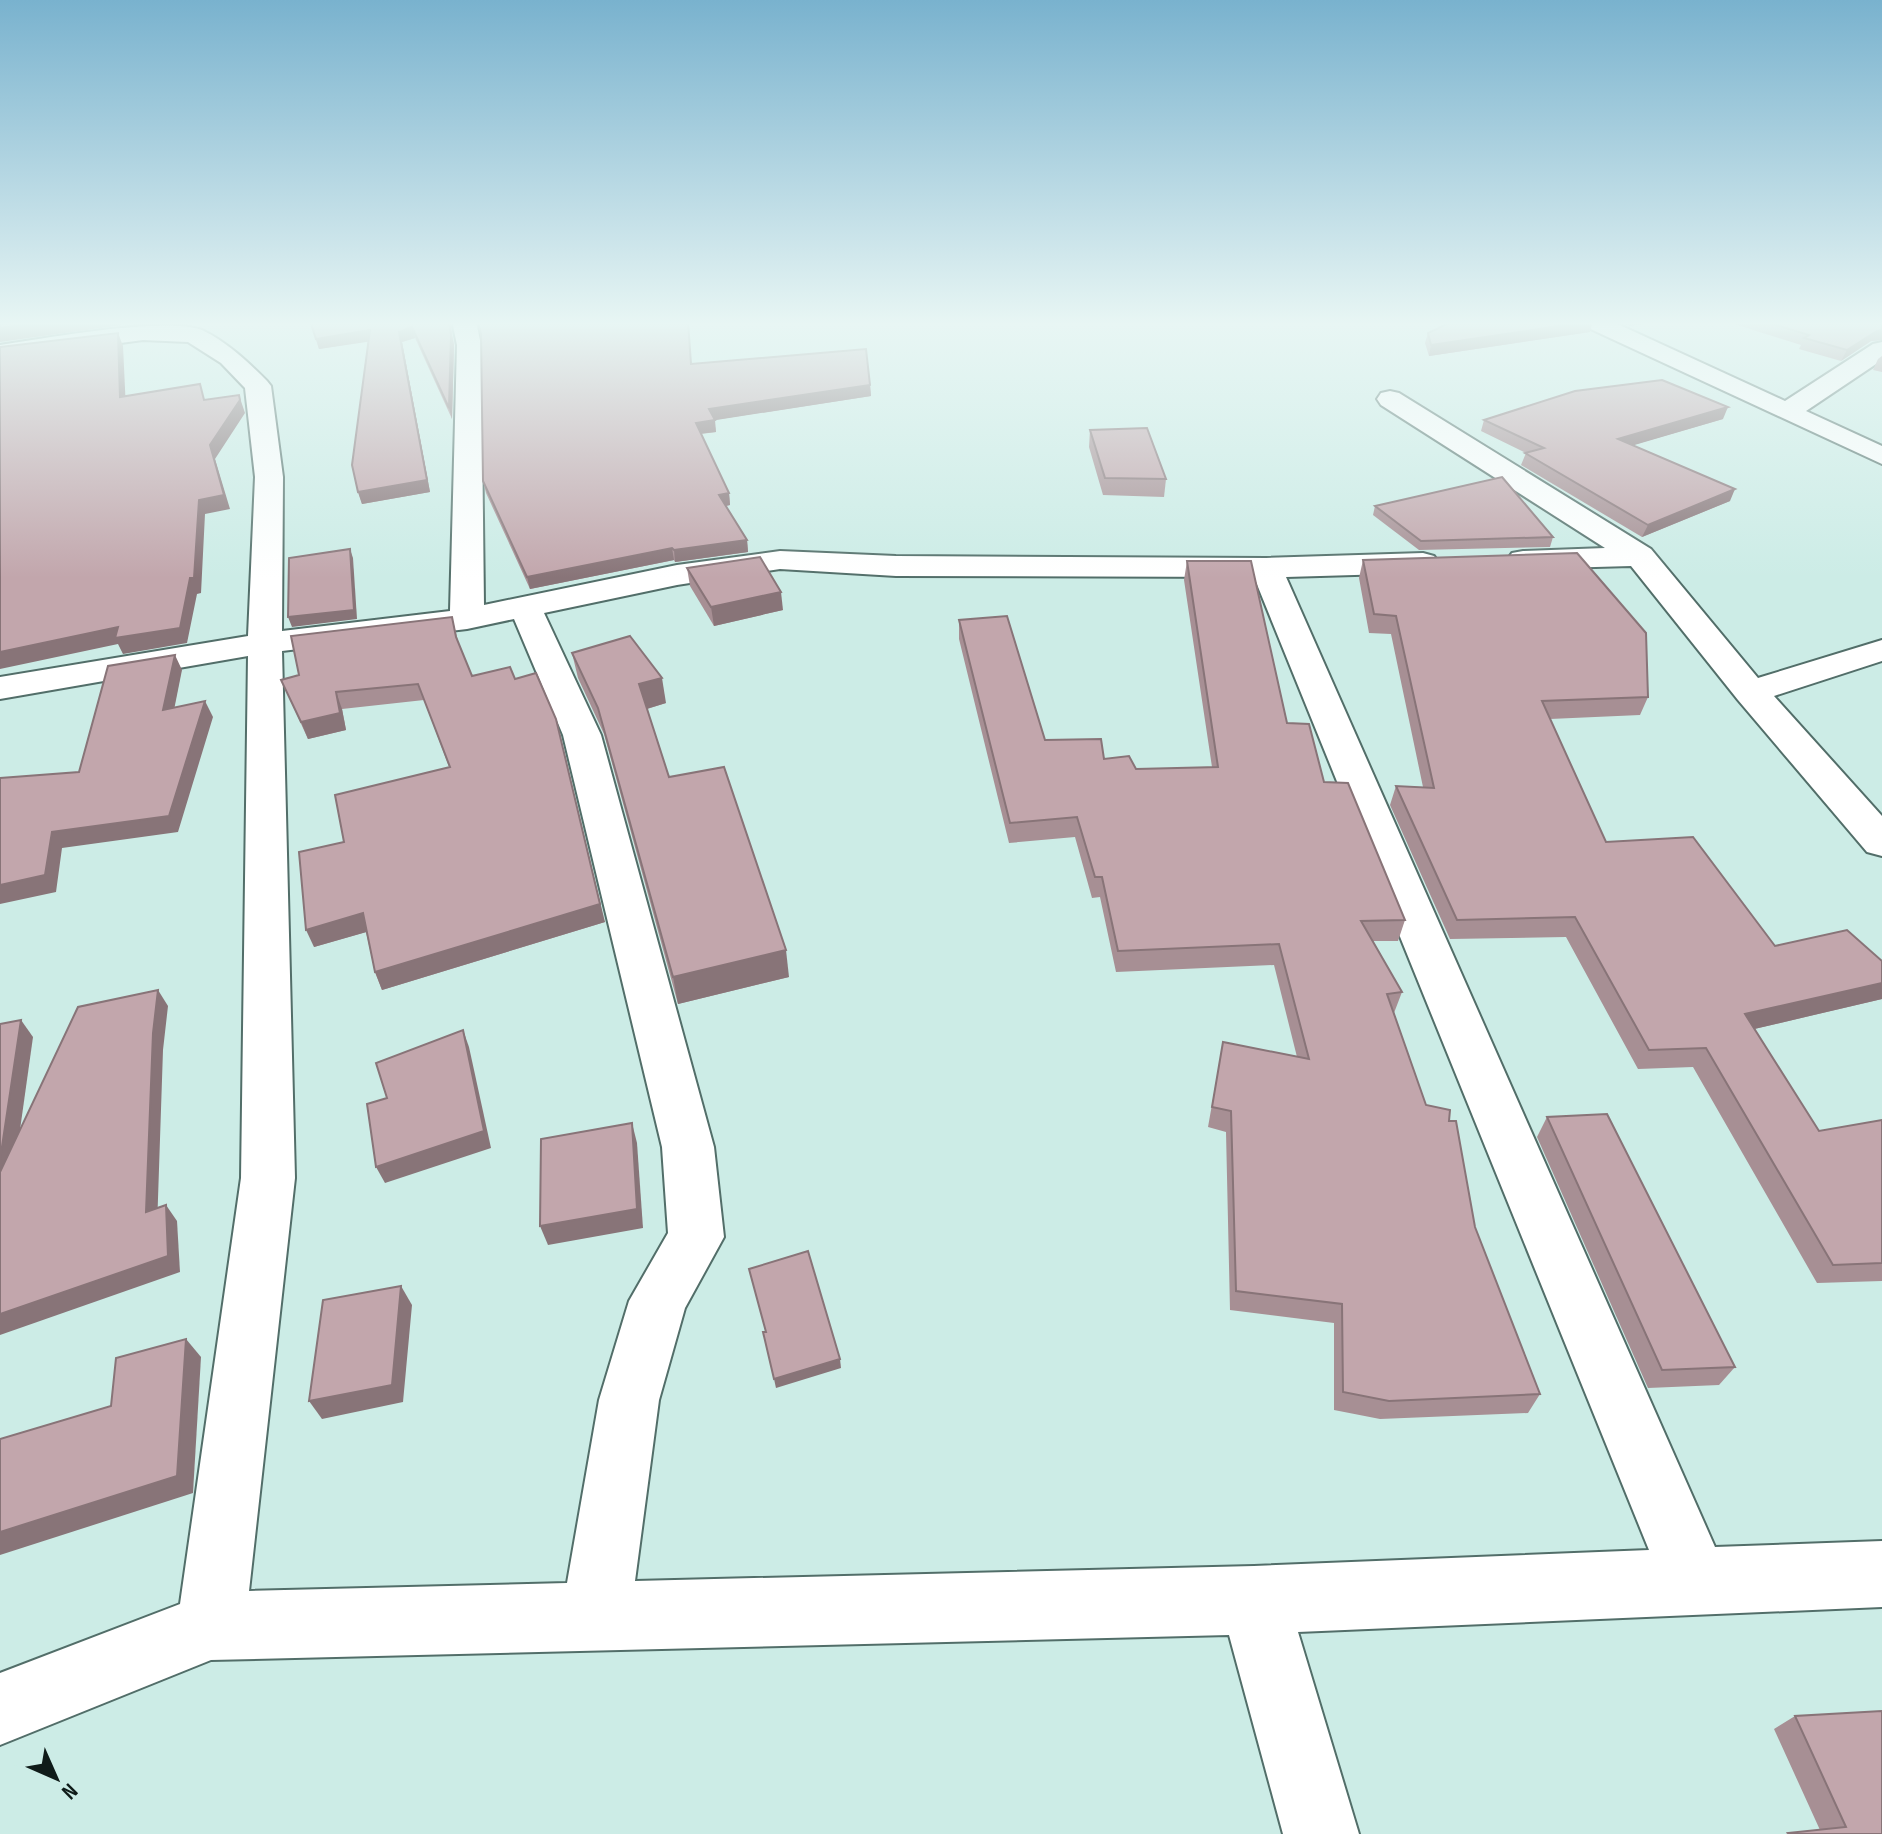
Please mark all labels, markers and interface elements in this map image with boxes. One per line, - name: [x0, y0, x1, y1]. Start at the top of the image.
- north arrow: [16, 1738, 96, 1818]
- text: N: [55, 1777, 83, 1805]

